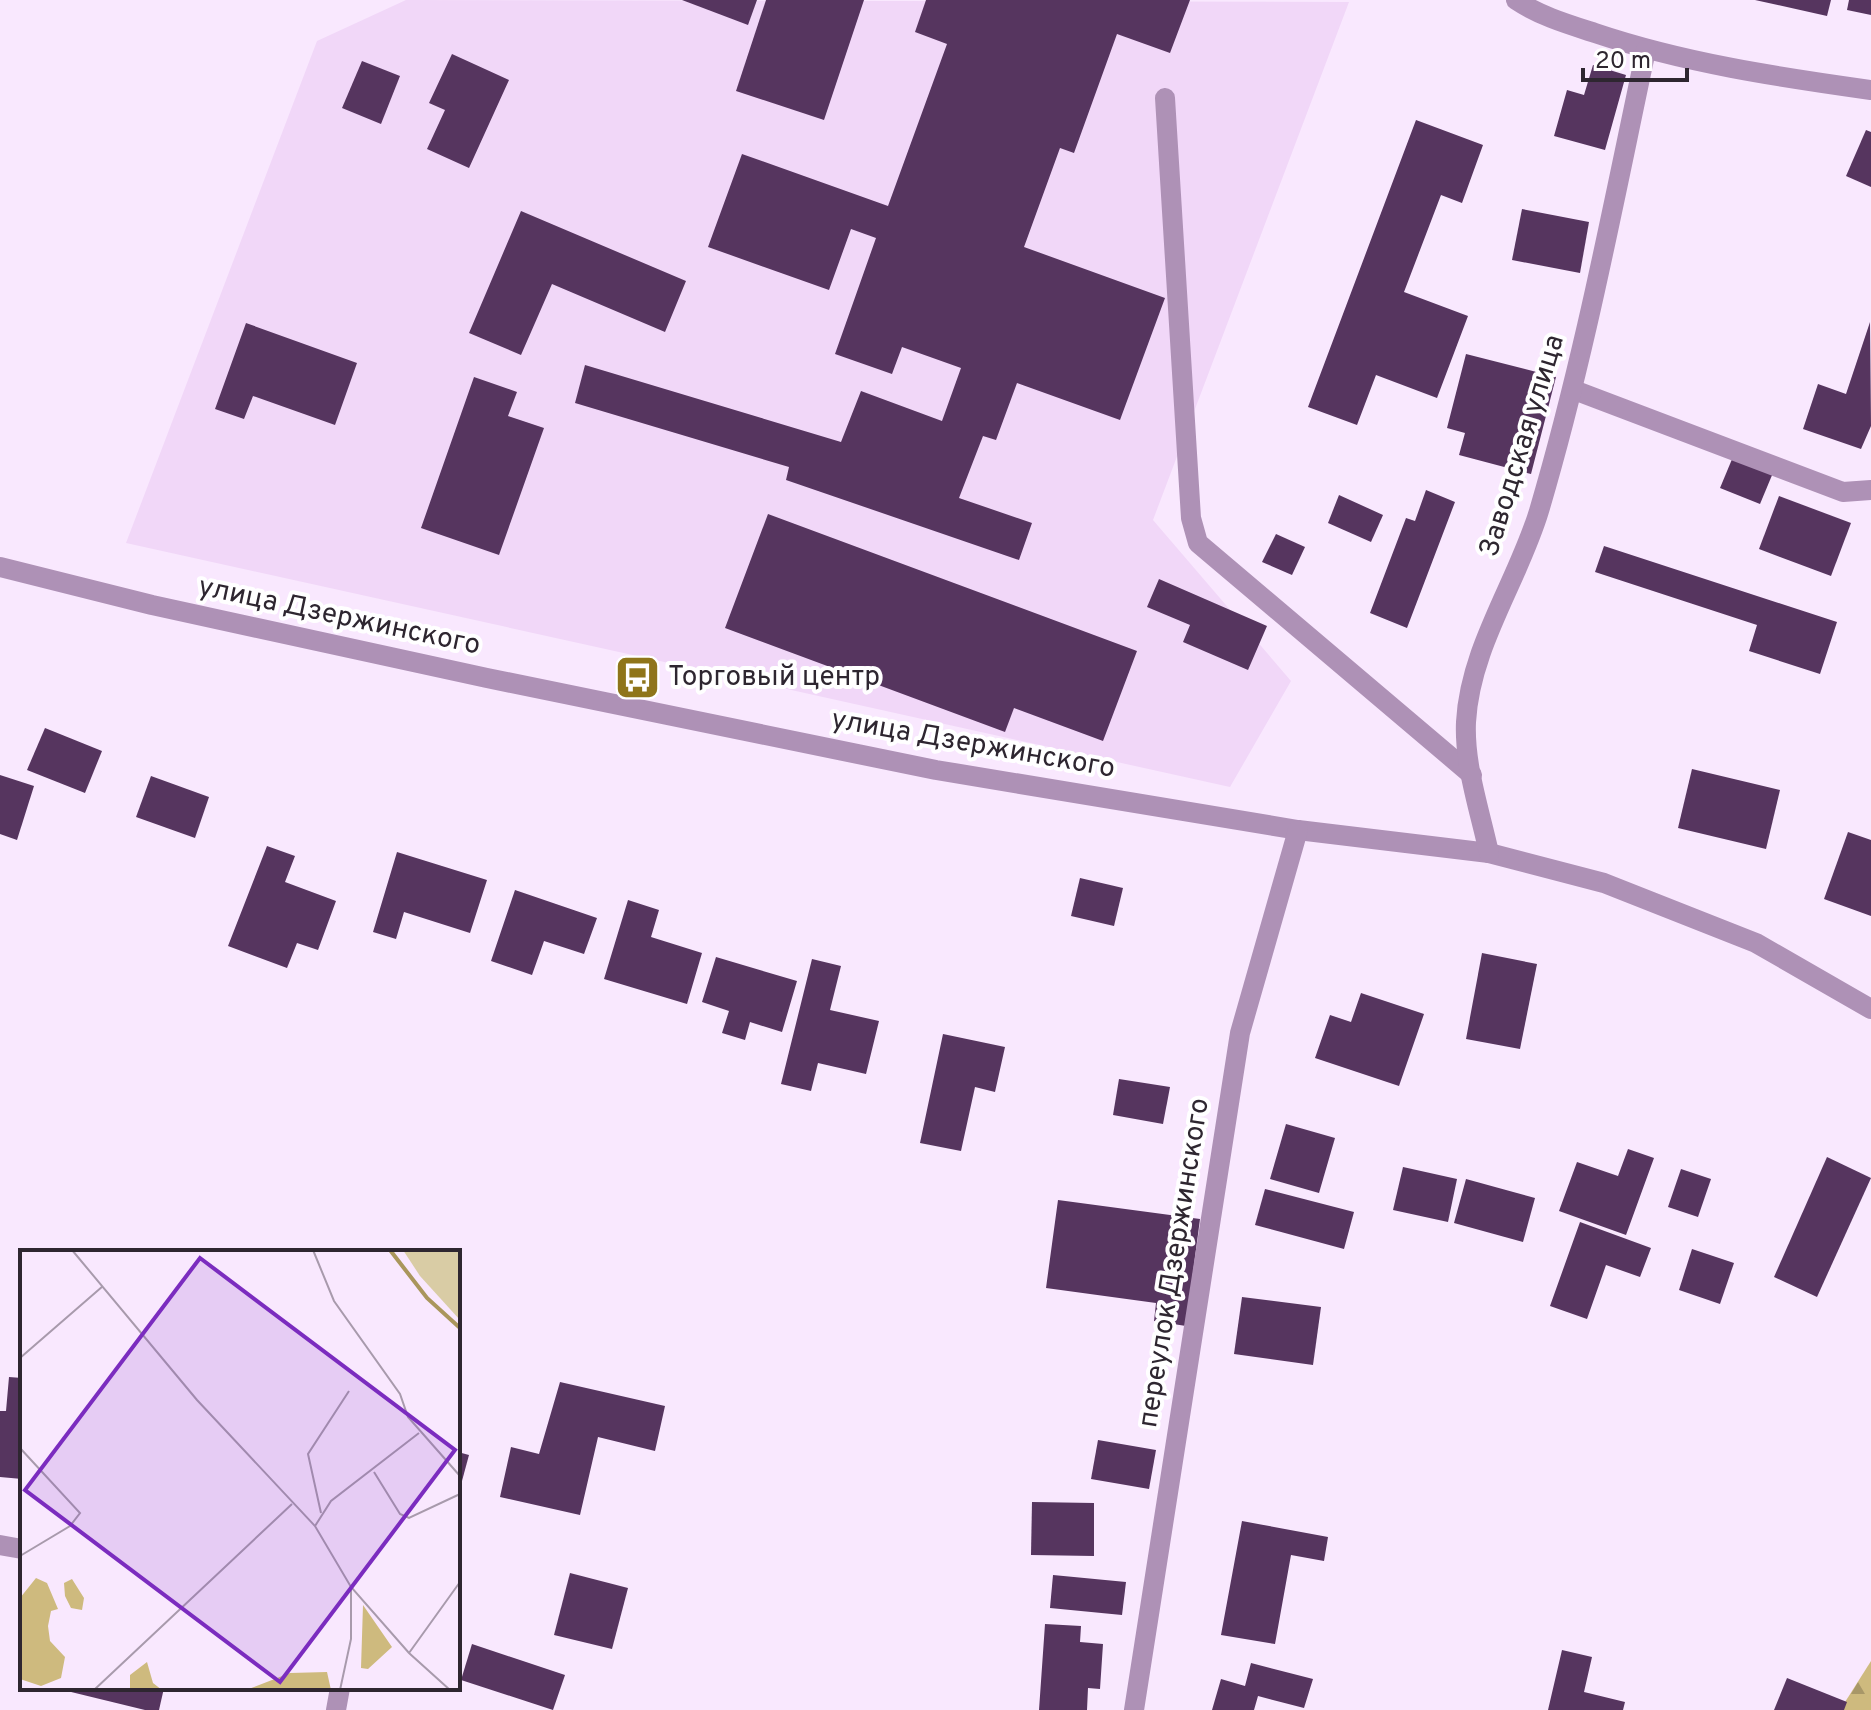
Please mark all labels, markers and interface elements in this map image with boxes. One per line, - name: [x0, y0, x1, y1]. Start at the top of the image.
- scale bar: [1583, 32, 1687, 82]
- text: 20 m: [1595, 47, 1651, 77]
- street label: Заводская улица: [1472, 331, 1574, 561]
- street label: улица Дзержинского: [195, 570, 483, 664]
- bus stop icon: Торговый центр: [613, 654, 661, 702]
- place label: Торговый центр: [668, 660, 880, 696]
- street label: улица Дзержинского: [828, 702, 1118, 788]
- street label: переулок Дзержинского: [1131, 1096, 1219, 1430]
- inset map: [20, 1250, 460, 1690]

